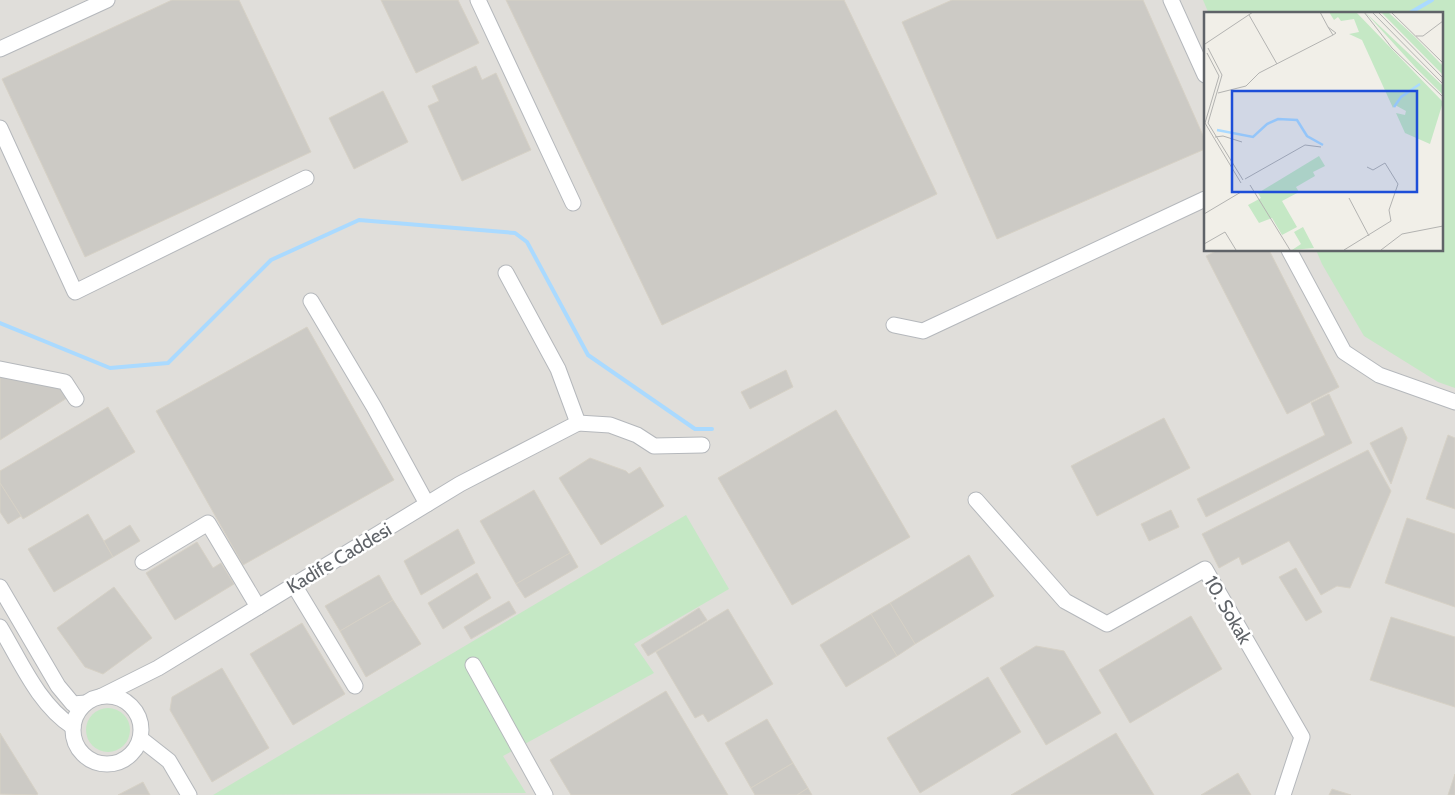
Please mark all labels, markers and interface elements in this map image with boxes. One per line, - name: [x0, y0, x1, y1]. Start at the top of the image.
- inset map: [1204, 12, 1442, 251]
- street label: Kadife Caddesi: [282, 518, 396, 598]
- street label: 10. Sokak: [1199, 572, 1257, 649]

